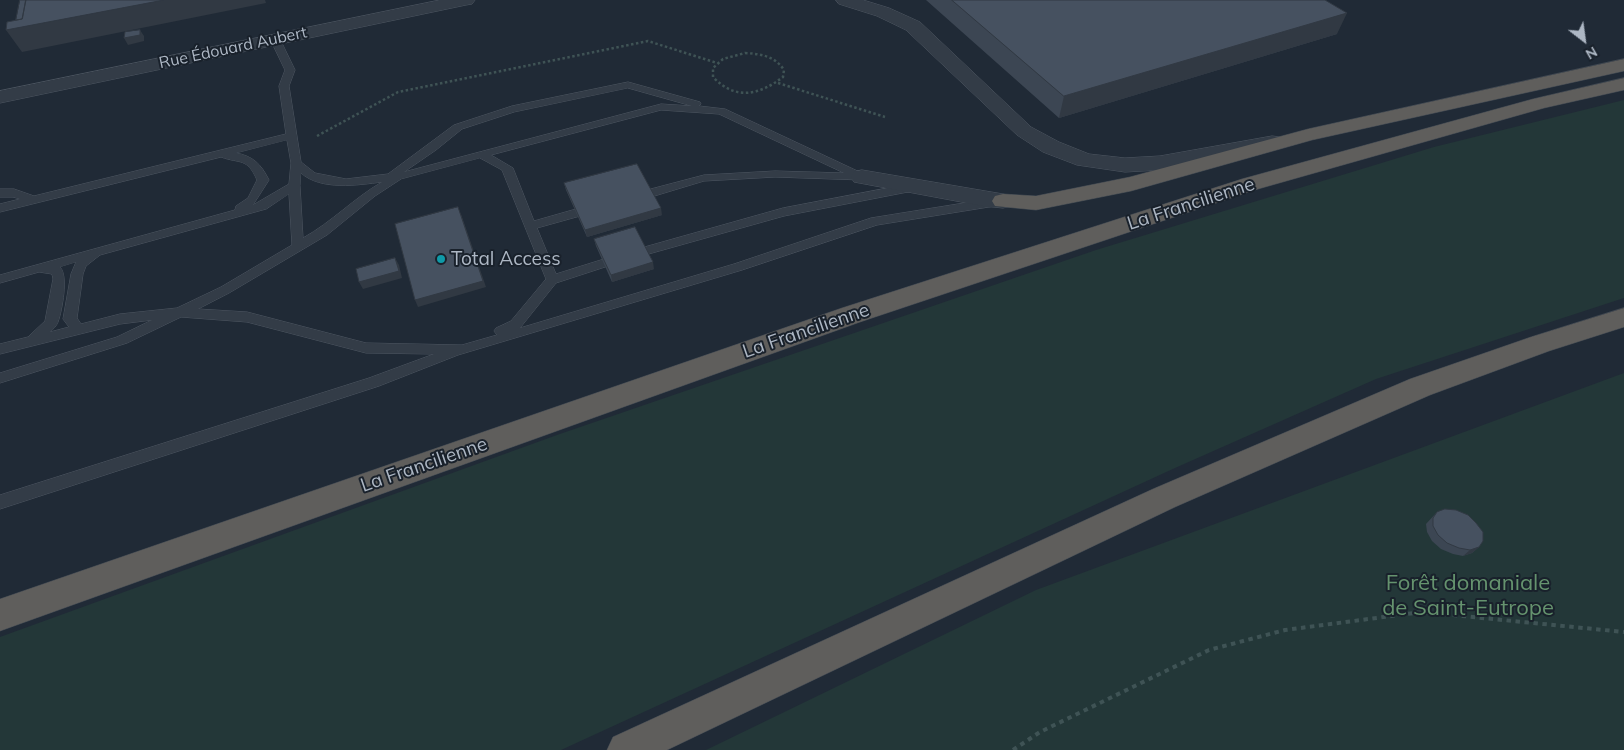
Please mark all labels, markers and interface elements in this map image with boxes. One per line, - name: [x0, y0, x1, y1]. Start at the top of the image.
- north arrow: [1559, 15, 1609, 65]
- street label: Rue Édouard Aubert: [157, 23, 309, 73]
- text: N: [1582, 43, 1601, 63]
- street label: La Francilienne: [1124, 173, 1258, 235]
- place label: Total Access: [451, 248, 561, 270]
- marker: Total Access: [435, 253, 447, 265]
- street label: La Francilienne: [740, 299, 872, 363]
- street label: La Francilienne: [358, 433, 490, 497]
- park label: Forêt domaniale de Saint-Eutrope: [1382, 570, 1554, 622]

